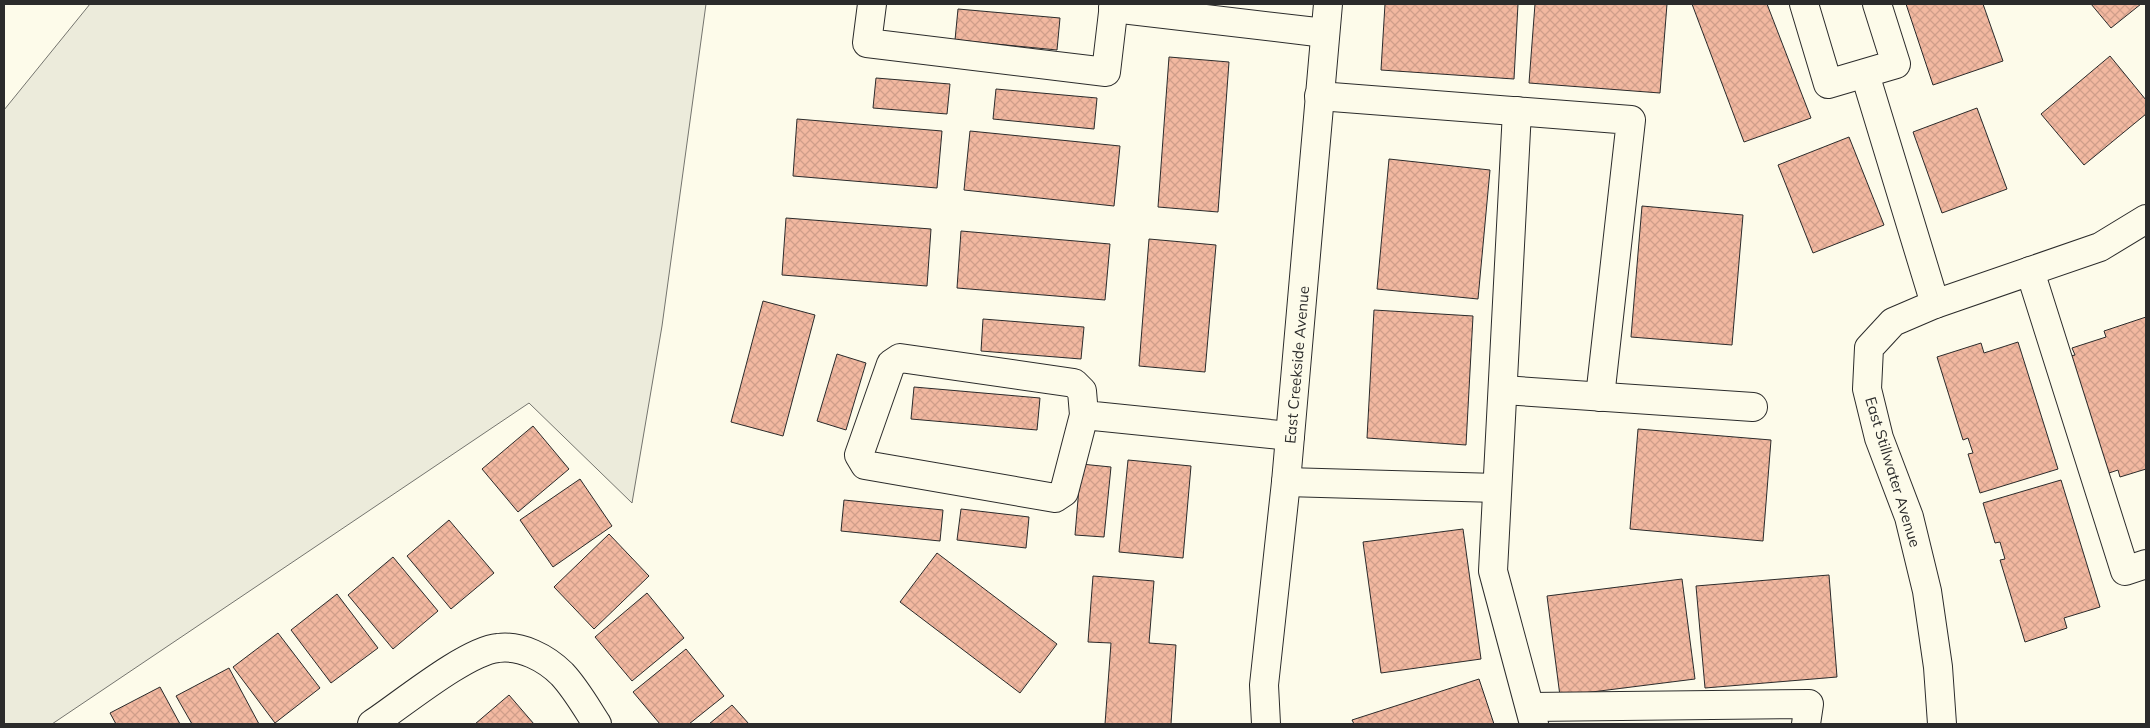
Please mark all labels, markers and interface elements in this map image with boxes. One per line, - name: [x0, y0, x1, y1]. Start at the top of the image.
- street label: East Creekside Avenue: [1280, 285, 1313, 444]
- street label: East Stillwater Avenue: [1861, 394, 1925, 550]

